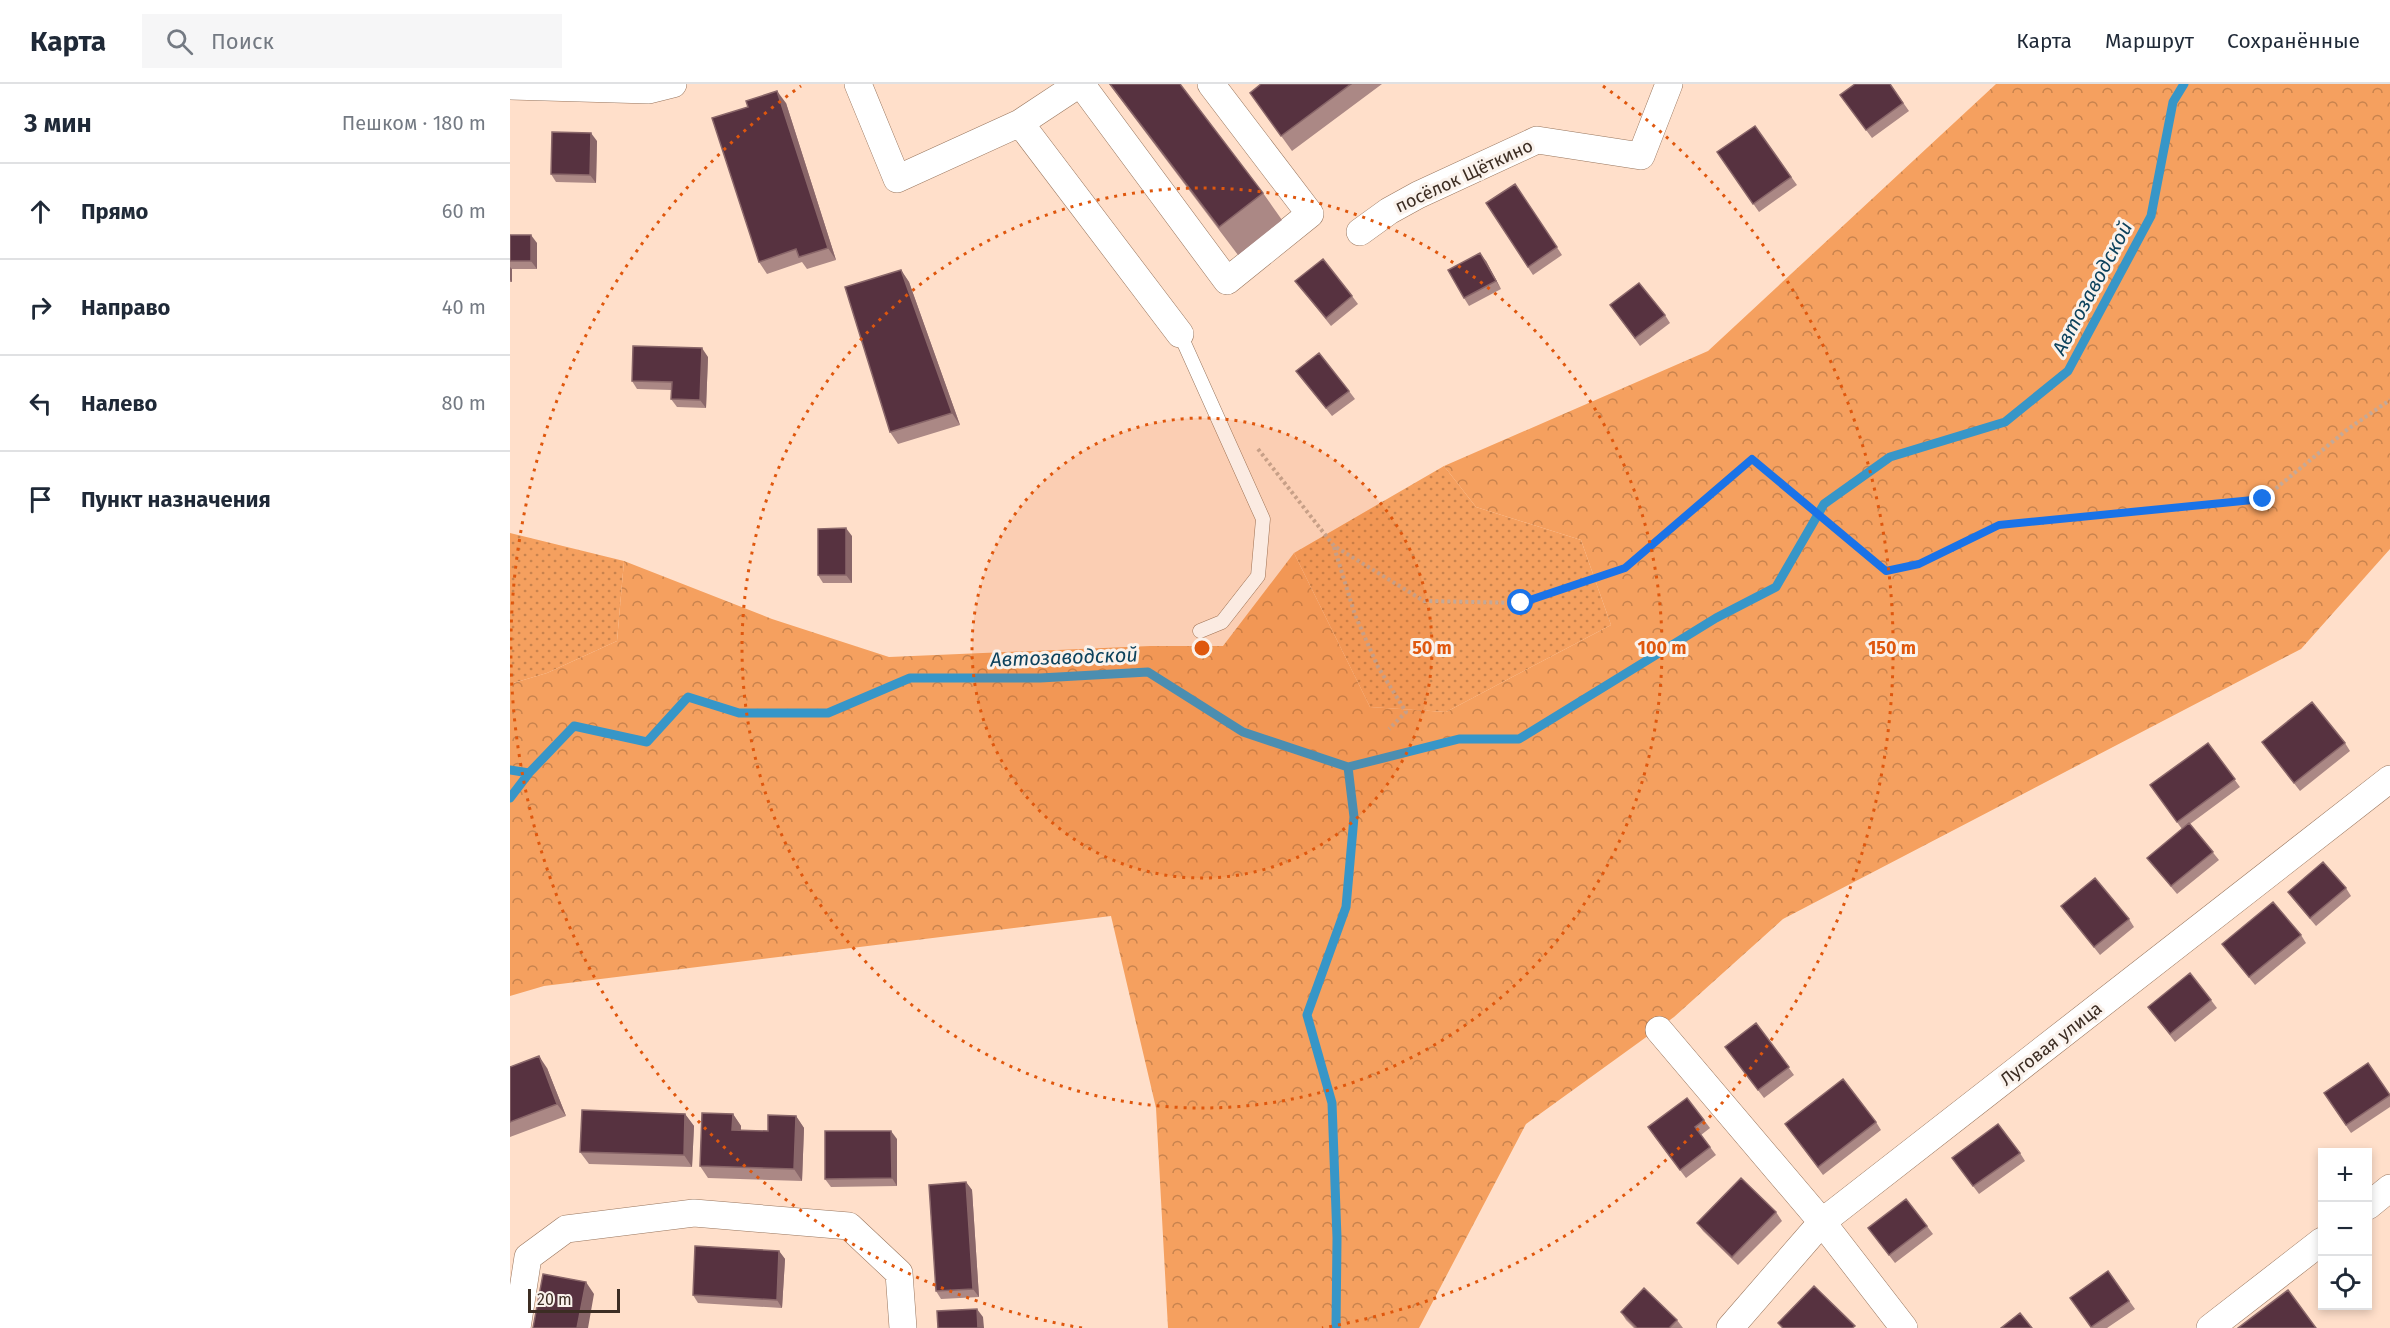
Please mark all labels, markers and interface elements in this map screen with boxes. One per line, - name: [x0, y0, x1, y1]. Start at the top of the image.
- search box: [142, 14, 562, 68]
- text: Карта: [30, 25, 106, 58]
- icon: search: [163, 25, 196, 58]
- text: Поиск: [211, 28, 274, 55]
- text: Карта: [2016, 28, 2072, 54]
- text: Маршрут: [2105, 28, 2194, 54]
- text: Сохранённые: [2227, 28, 2360, 54]
- text: 3 мин: [24, 108, 92, 139]
- text: Пешком · 180 m: [342, 111, 486, 135]
- street label: посёлок Щёткино: [1392, 134, 1536, 218]
- icon: ahead: [24, 195, 57, 228]
- text: Прямо: [81, 198, 148, 225]
- text: 60 m: [442, 199, 486, 223]
- water label: Автозаводской: [2046, 217, 2137, 360]
- icon: right: [24, 291, 57, 324]
- text: Направо: [81, 294, 170, 321]
- text: 40 m: [442, 295, 486, 319]
- icon: left: [24, 387, 57, 420]
- text: Налево: [81, 390, 157, 417]
- text: 80 m: [441, 391, 486, 415]
- icon: arrive: [24, 483, 57, 516]
- route end: [2249, 485, 2275, 511]
- text: Пункт назначения: [81, 486, 271, 513]
- route start: [1507, 589, 1533, 615]
- text: 50 m: [1412, 637, 1452, 659]
- text: 100 m: [1638, 637, 1686, 659]
- text: 150 m: [1868, 637, 1916, 659]
- centre of rings: [1192, 638, 1212, 658]
- water label: Автозаводской: [989, 642, 1138, 672]
- street label: Луговая улица: [1996, 997, 2106, 1091]
- map controls: [2318, 1148, 2372, 1310]
- button: +: [2318, 1148, 2372, 1202]
- button: −: [2318, 1202, 2372, 1256]
- button: locate: [2318, 1256, 2372, 1310]
- scale bar: [528, 1286, 620, 1314]
- text: 20 m: [537, 1290, 572, 1309]

